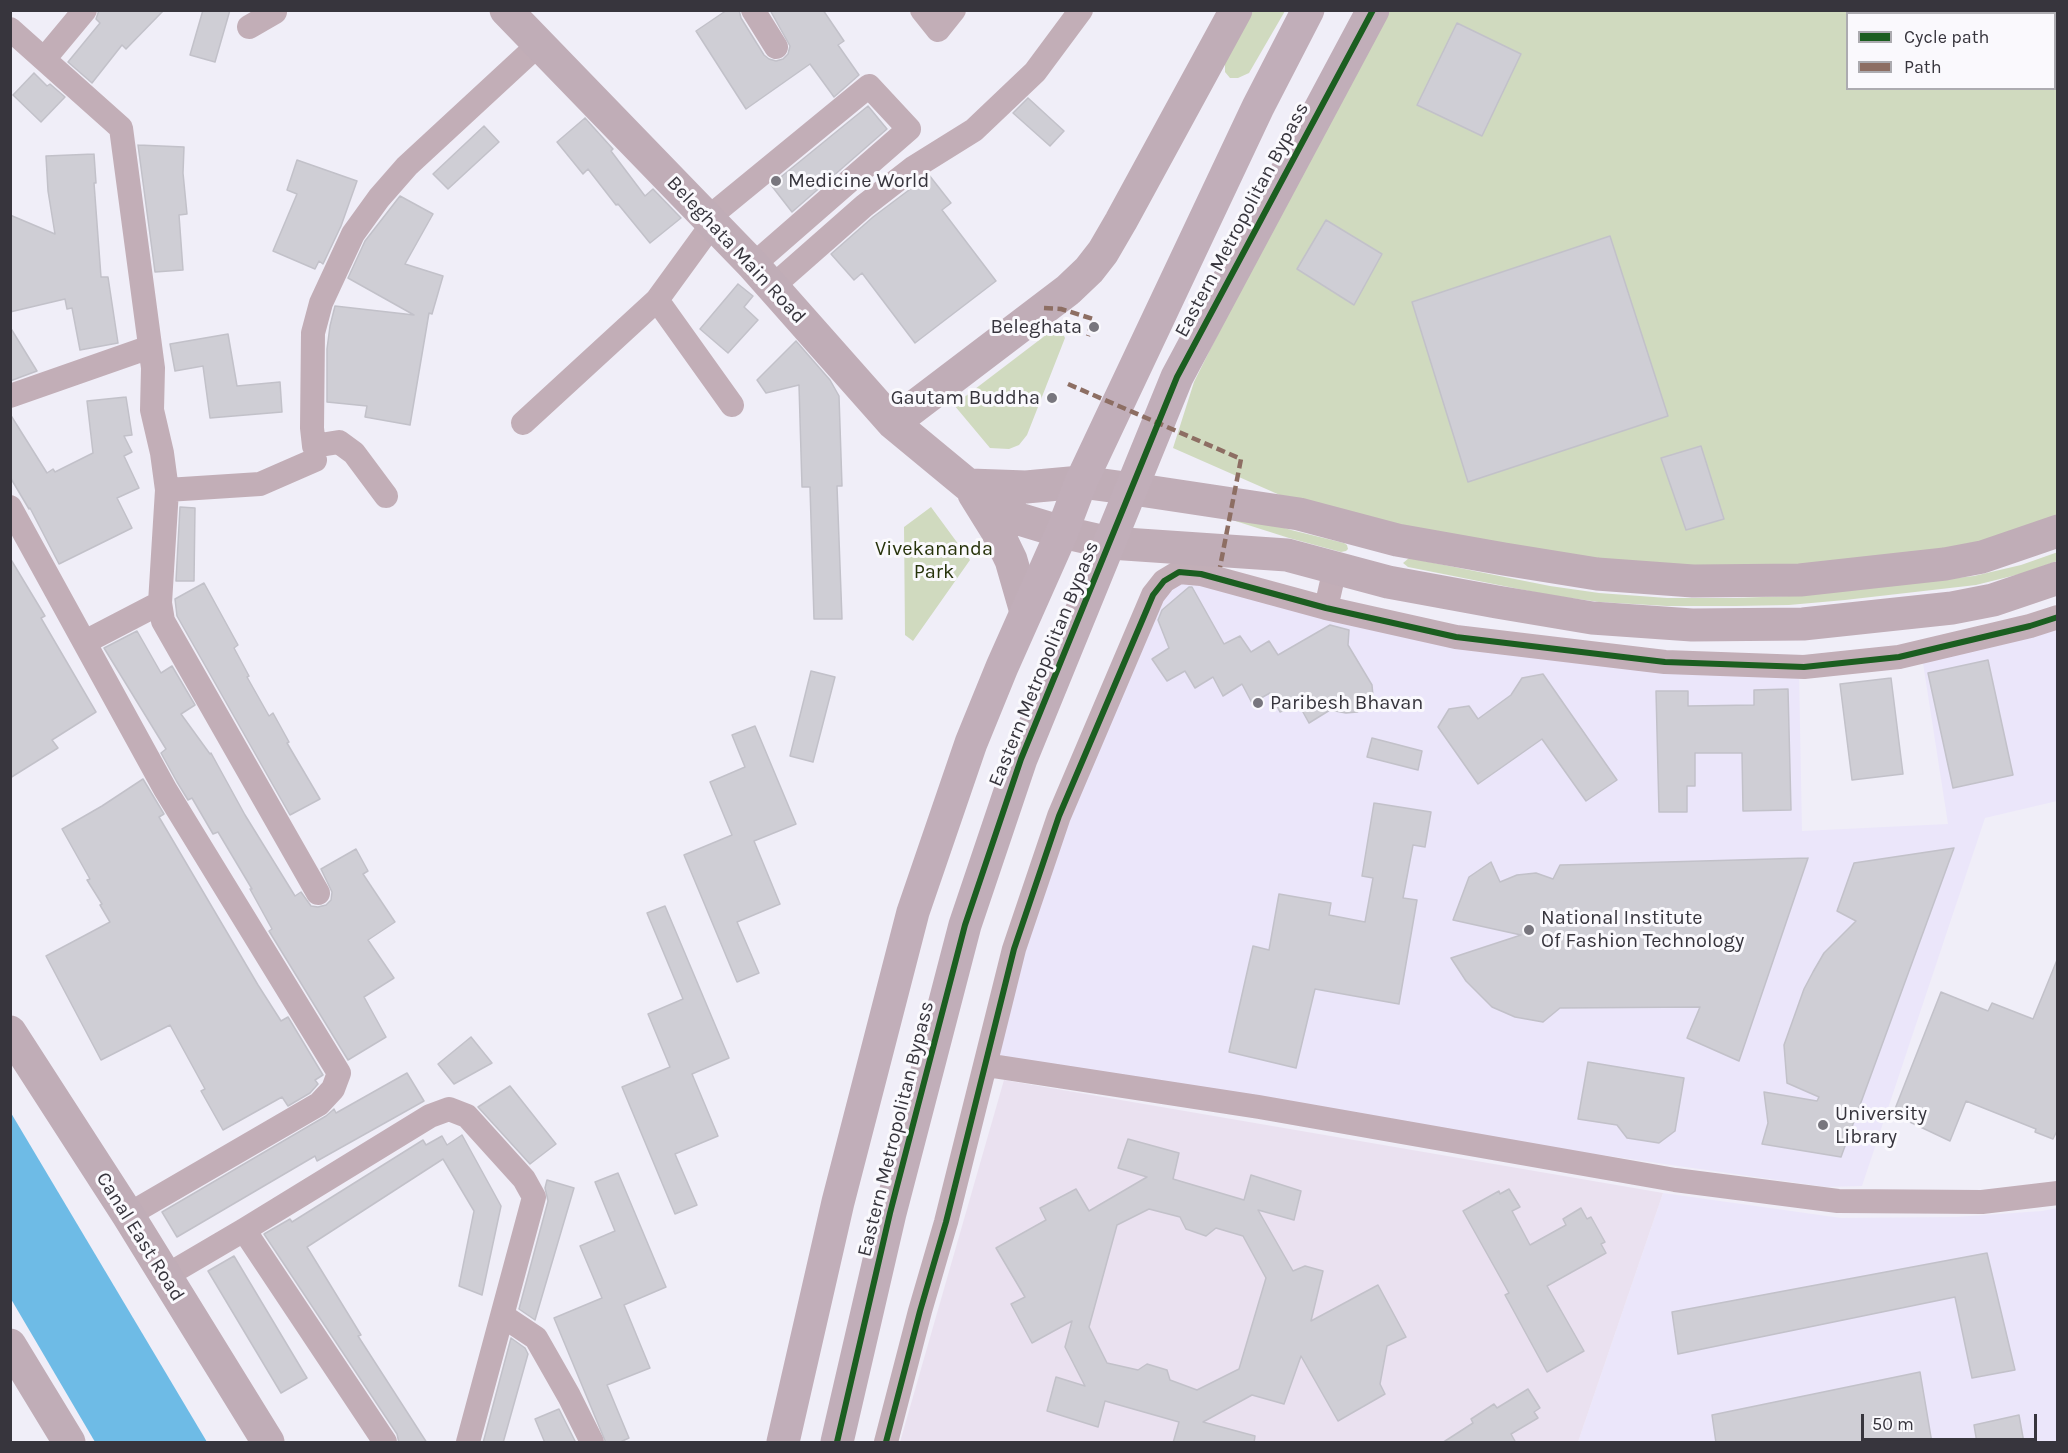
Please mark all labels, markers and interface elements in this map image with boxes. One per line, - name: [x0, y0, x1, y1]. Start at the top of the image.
- legend: [1846, 12, 2056, 90]
- text: Cycle path: [1904, 26, 1989, 48]
- text: Path: [1904, 56, 1942, 78]
- street label: Eastern Metropolitan Bypass: [1170, 98, 1314, 342]
- place label: Medicine World: [788, 169, 929, 193]
- street label: Beleghata Main Road: [661, 171, 811, 329]
- marker: Medicine World: [769, 174, 783, 188]
- place label: Beleghata: [991, 315, 1082, 339]
- marker: Beleghata: [1087, 320, 1101, 334]
- place label: Gautam Buddha: [891, 386, 1040, 410]
- marker: Gautam Buddha: [1045, 391, 1059, 405]
- park label: Vivekananda Park: [875, 537, 993, 584]
- street label: Eastern Metropolitan Bypass: [984, 538, 1104, 790]
- place label: Paribesh Bhavan: [1270, 691, 1423, 715]
- marker: Paribesh Bhavan: [1251, 696, 1265, 710]
- place label: National Institute Of Fashion Technology: [1541, 906, 1744, 953]
- marker: National Institute Of Fashion Technology: [1522, 923, 1536, 937]
- street label: Eastern Metropolitan Bypass: [853, 999, 939, 1259]
- place label: University Library: [1835, 1102, 1927, 1149]
- marker: University Library: [1816, 1118, 1830, 1132]
- street label: Canal East Road: [91, 1168, 189, 1306]
- scale bar: [1864, 1402, 2040, 1440]
- text: 50 m: [1872, 1413, 1914, 1435]

